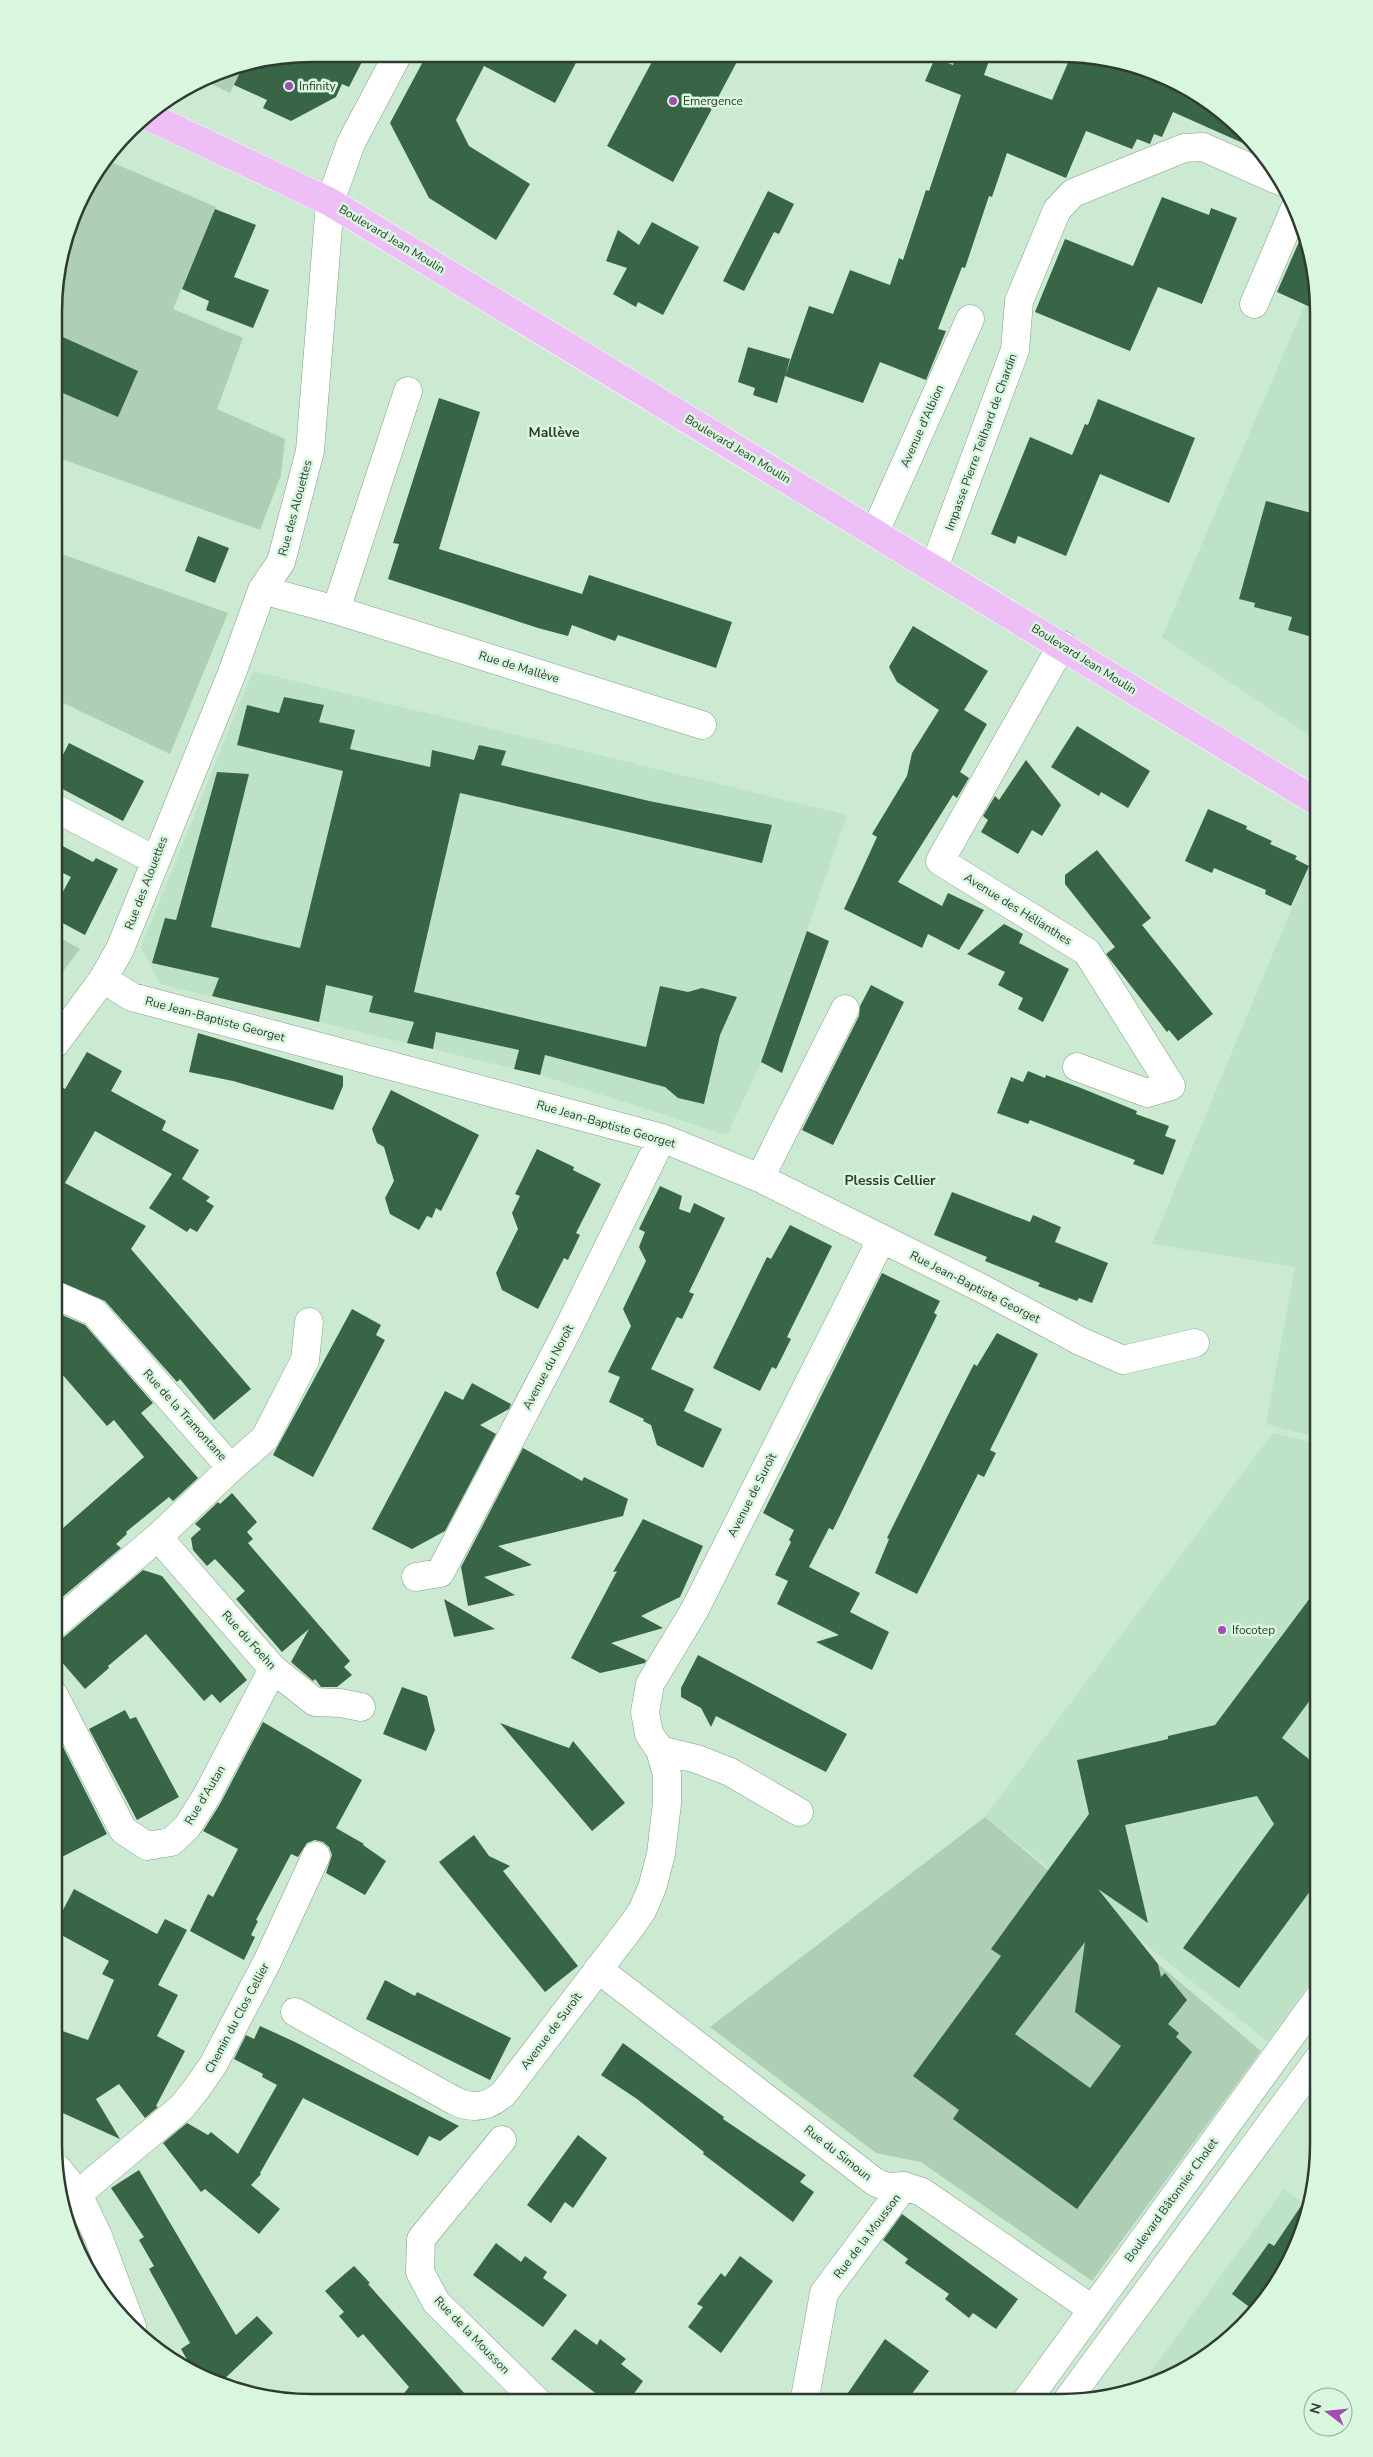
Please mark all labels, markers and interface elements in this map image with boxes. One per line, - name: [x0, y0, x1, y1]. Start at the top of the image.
- place label: Infinity: [299, 78, 336, 94]
- marker: Infinity: [283, 80, 295, 92]
- place label: Emergence: [683, 93, 743, 109]
- marker: Emergence: [667, 95, 679, 107]
- street label: Boulevard Jean Moulin: [336, 201, 448, 277]
- street label: Impasse Pierre Teilhard de Chardin: [941, 351, 1021, 533]
- street label: Avenue d'Albion: [897, 382, 947, 470]
- street label: Boulevard Jean Moulin: [682, 411, 794, 487]
- district label: Mallève: [529, 423, 580, 442]
- street label: Rue des Alouettes: [274, 458, 316, 558]
- street label: Boulevard Jean Moulin: [1028, 620, 1140, 698]
- street label: Rue de Mallève: [477, 647, 561, 687]
- street label: Rue des Alouettes: [121, 834, 171, 932]
- street label: Avenue des Hélianthes: [961, 869, 1075, 949]
- street label: Rue Jean-Baptiste Georget: [143, 993, 287, 1046]
- street label: Rue Jean-Baptiste Georget: [535, 1096, 678, 1152]
- district label: Plessis Cellier: [844, 1171, 936, 1190]
- street label: Rue Jean-Baptiste Georget: [907, 1247, 1044, 1327]
- street label: Avenue du Noroît: [519, 1321, 578, 1412]
- street label: Rue de la Tramontane: [140, 1366, 230, 1464]
- street label: Avenue de Suroît: [724, 1450, 780, 1540]
- street label: Rue du Foehn: [218, 1607, 280, 1673]
- place label: Ifocotep: [1232, 1622, 1275, 1638]
- marker: Ifocotep: [1216, 1624, 1228, 1636]
- street label: Rue d'Autan: [181, 1762, 229, 1828]
- street label: Chemin du Clos Cellier: [201, 1959, 273, 2076]
- street label: Avenue de Suroît: [517, 1989, 586, 2073]
- street label: Rue du Simoun: [801, 2122, 875, 2184]
- street label: Boulevard Bâtonnier Cholet: [1121, 2134, 1222, 2265]
- street label: Rue de la Mousson: [830, 2190, 904, 2282]
- street label: Rue de la Mousson: [431, 2293, 513, 2377]
- north arrow: [1303, 2387, 1353, 2437]
- text: N: [1305, 2401, 1327, 2416]

